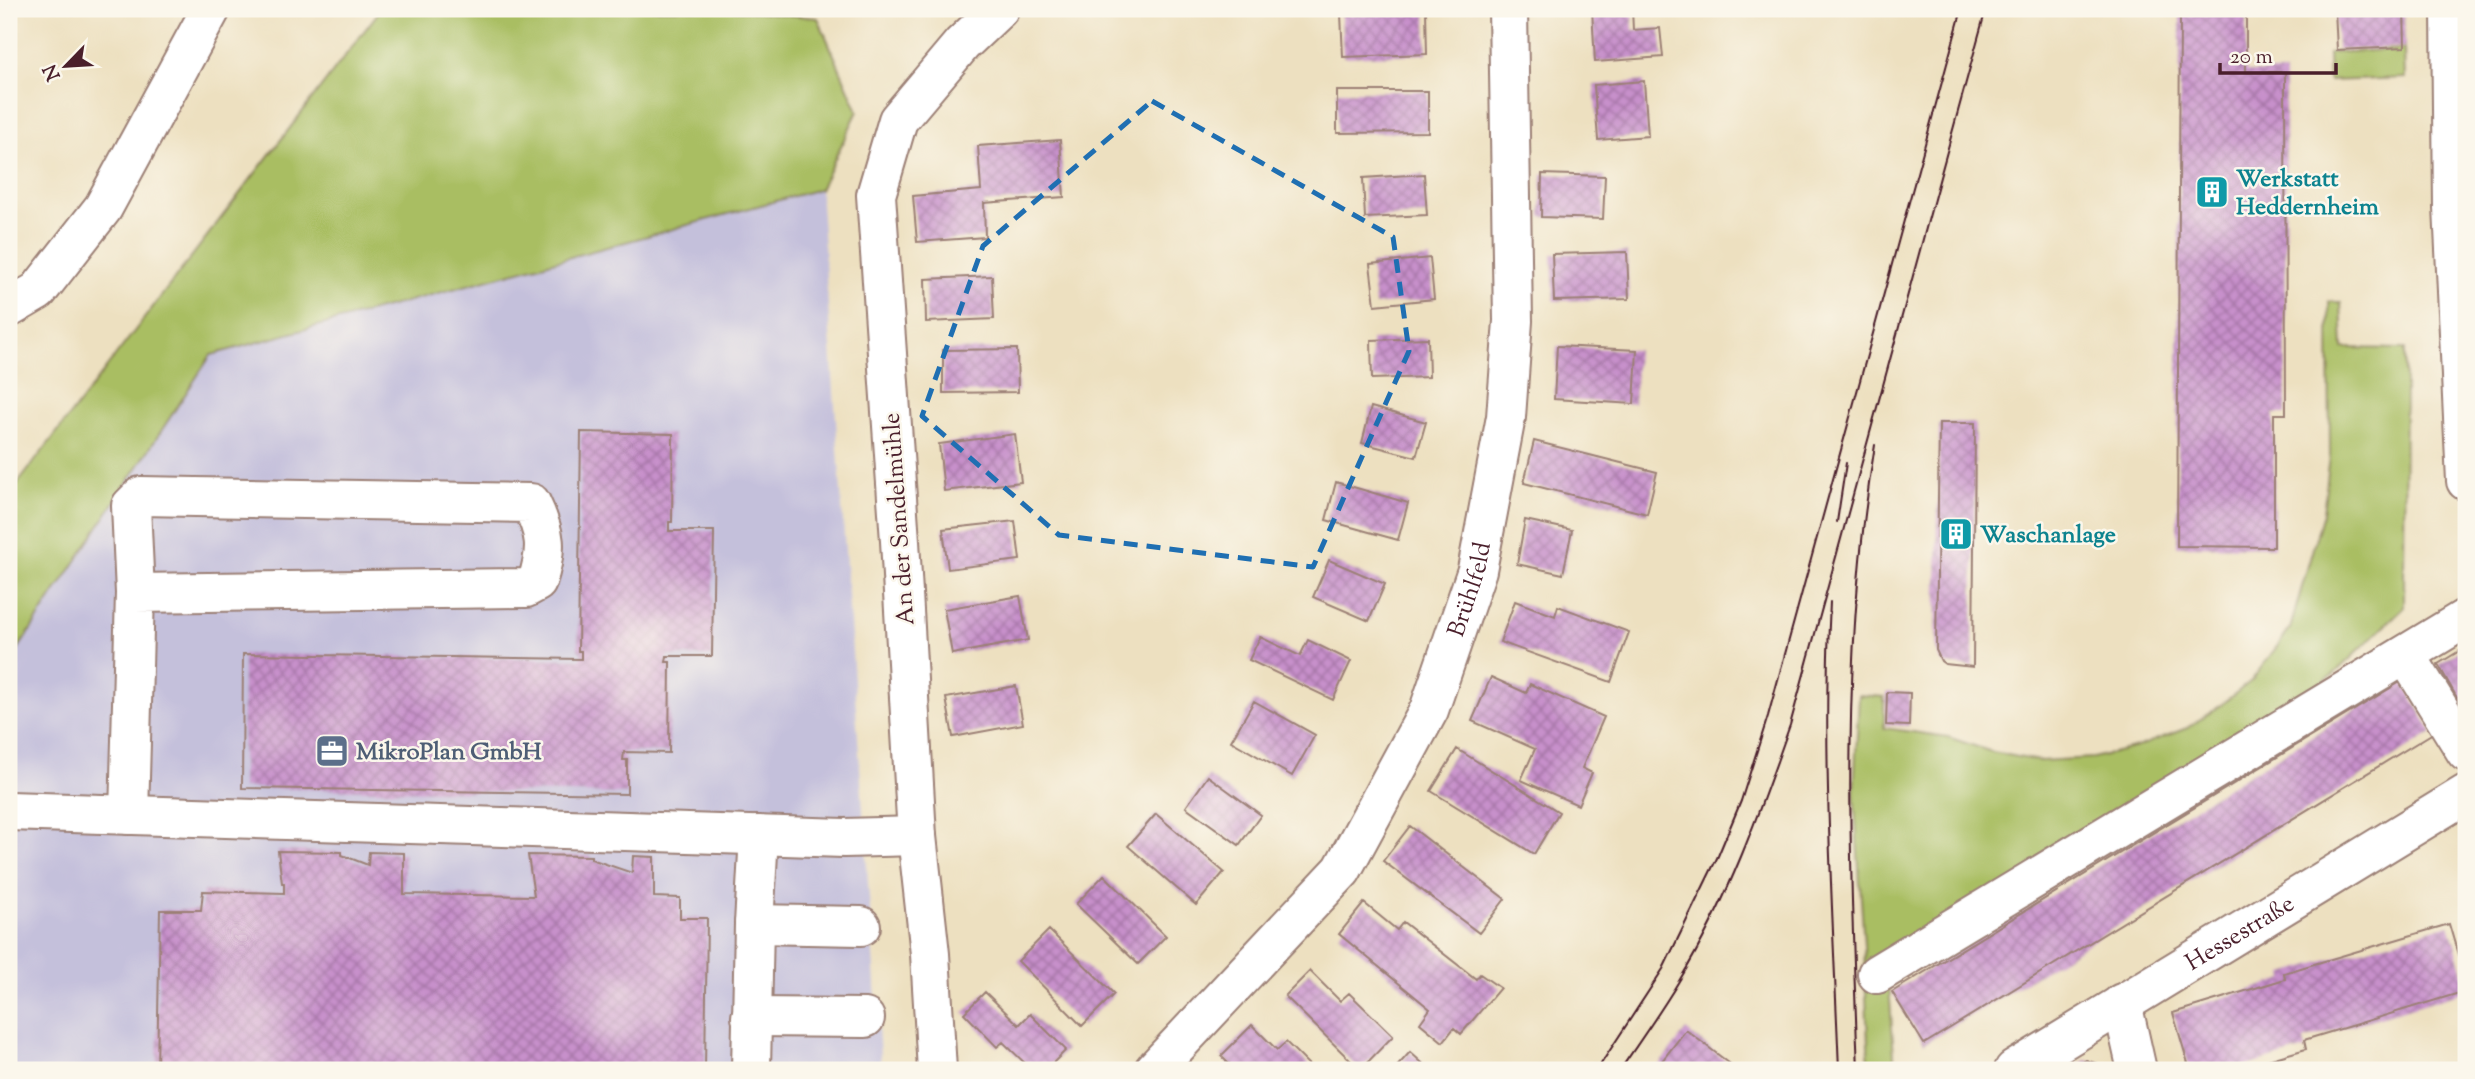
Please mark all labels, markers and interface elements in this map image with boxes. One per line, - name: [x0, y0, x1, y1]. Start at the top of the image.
- north arrow: [32, 32, 102, 102]
- scale bar: [2220, 32, 2335, 76]
- text: 20 m: [2230, 43, 2273, 73]
- text: N: [37, 60, 68, 85]
- place label: Werkstatt Heddernheim: [2236, 163, 2379, 225]
- building icon: Werkstatt Heddernheim: [2193, 173, 2231, 211]
- street label: An der Sandelmühle: [876, 411, 924, 626]
- building icon: Waschanlage: [1937, 515, 1975, 553]
- place label: Waschanlage: [1980, 519, 2116, 553]
- street label: Brühlfeld: [1440, 539, 1501, 642]
- office icon: MikroPlan GmbH: [313, 732, 351, 770]
- place label: MikroPlan GmbH: [356, 736, 542, 770]
- street label: Hessestraße: [2180, 888, 2301, 980]

